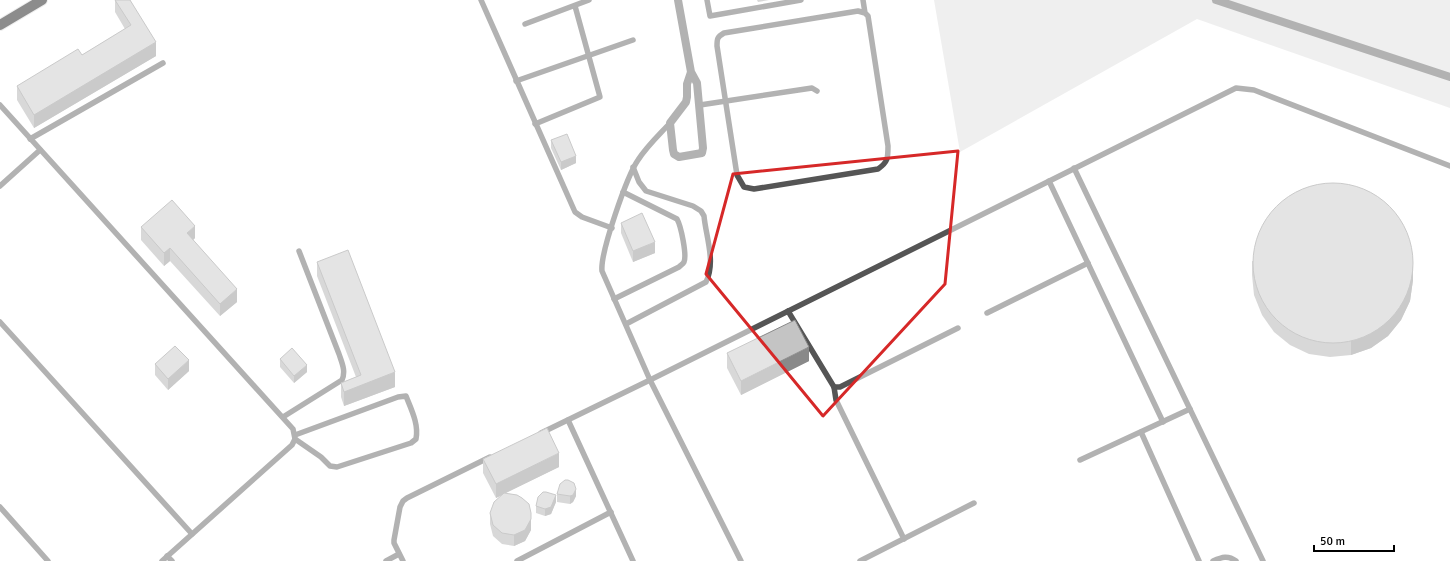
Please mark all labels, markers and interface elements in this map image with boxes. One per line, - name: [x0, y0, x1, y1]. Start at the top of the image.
- scale bar: [1314, 527, 1394, 553]
- text: 50 m: [1320, 534, 1345, 549]

